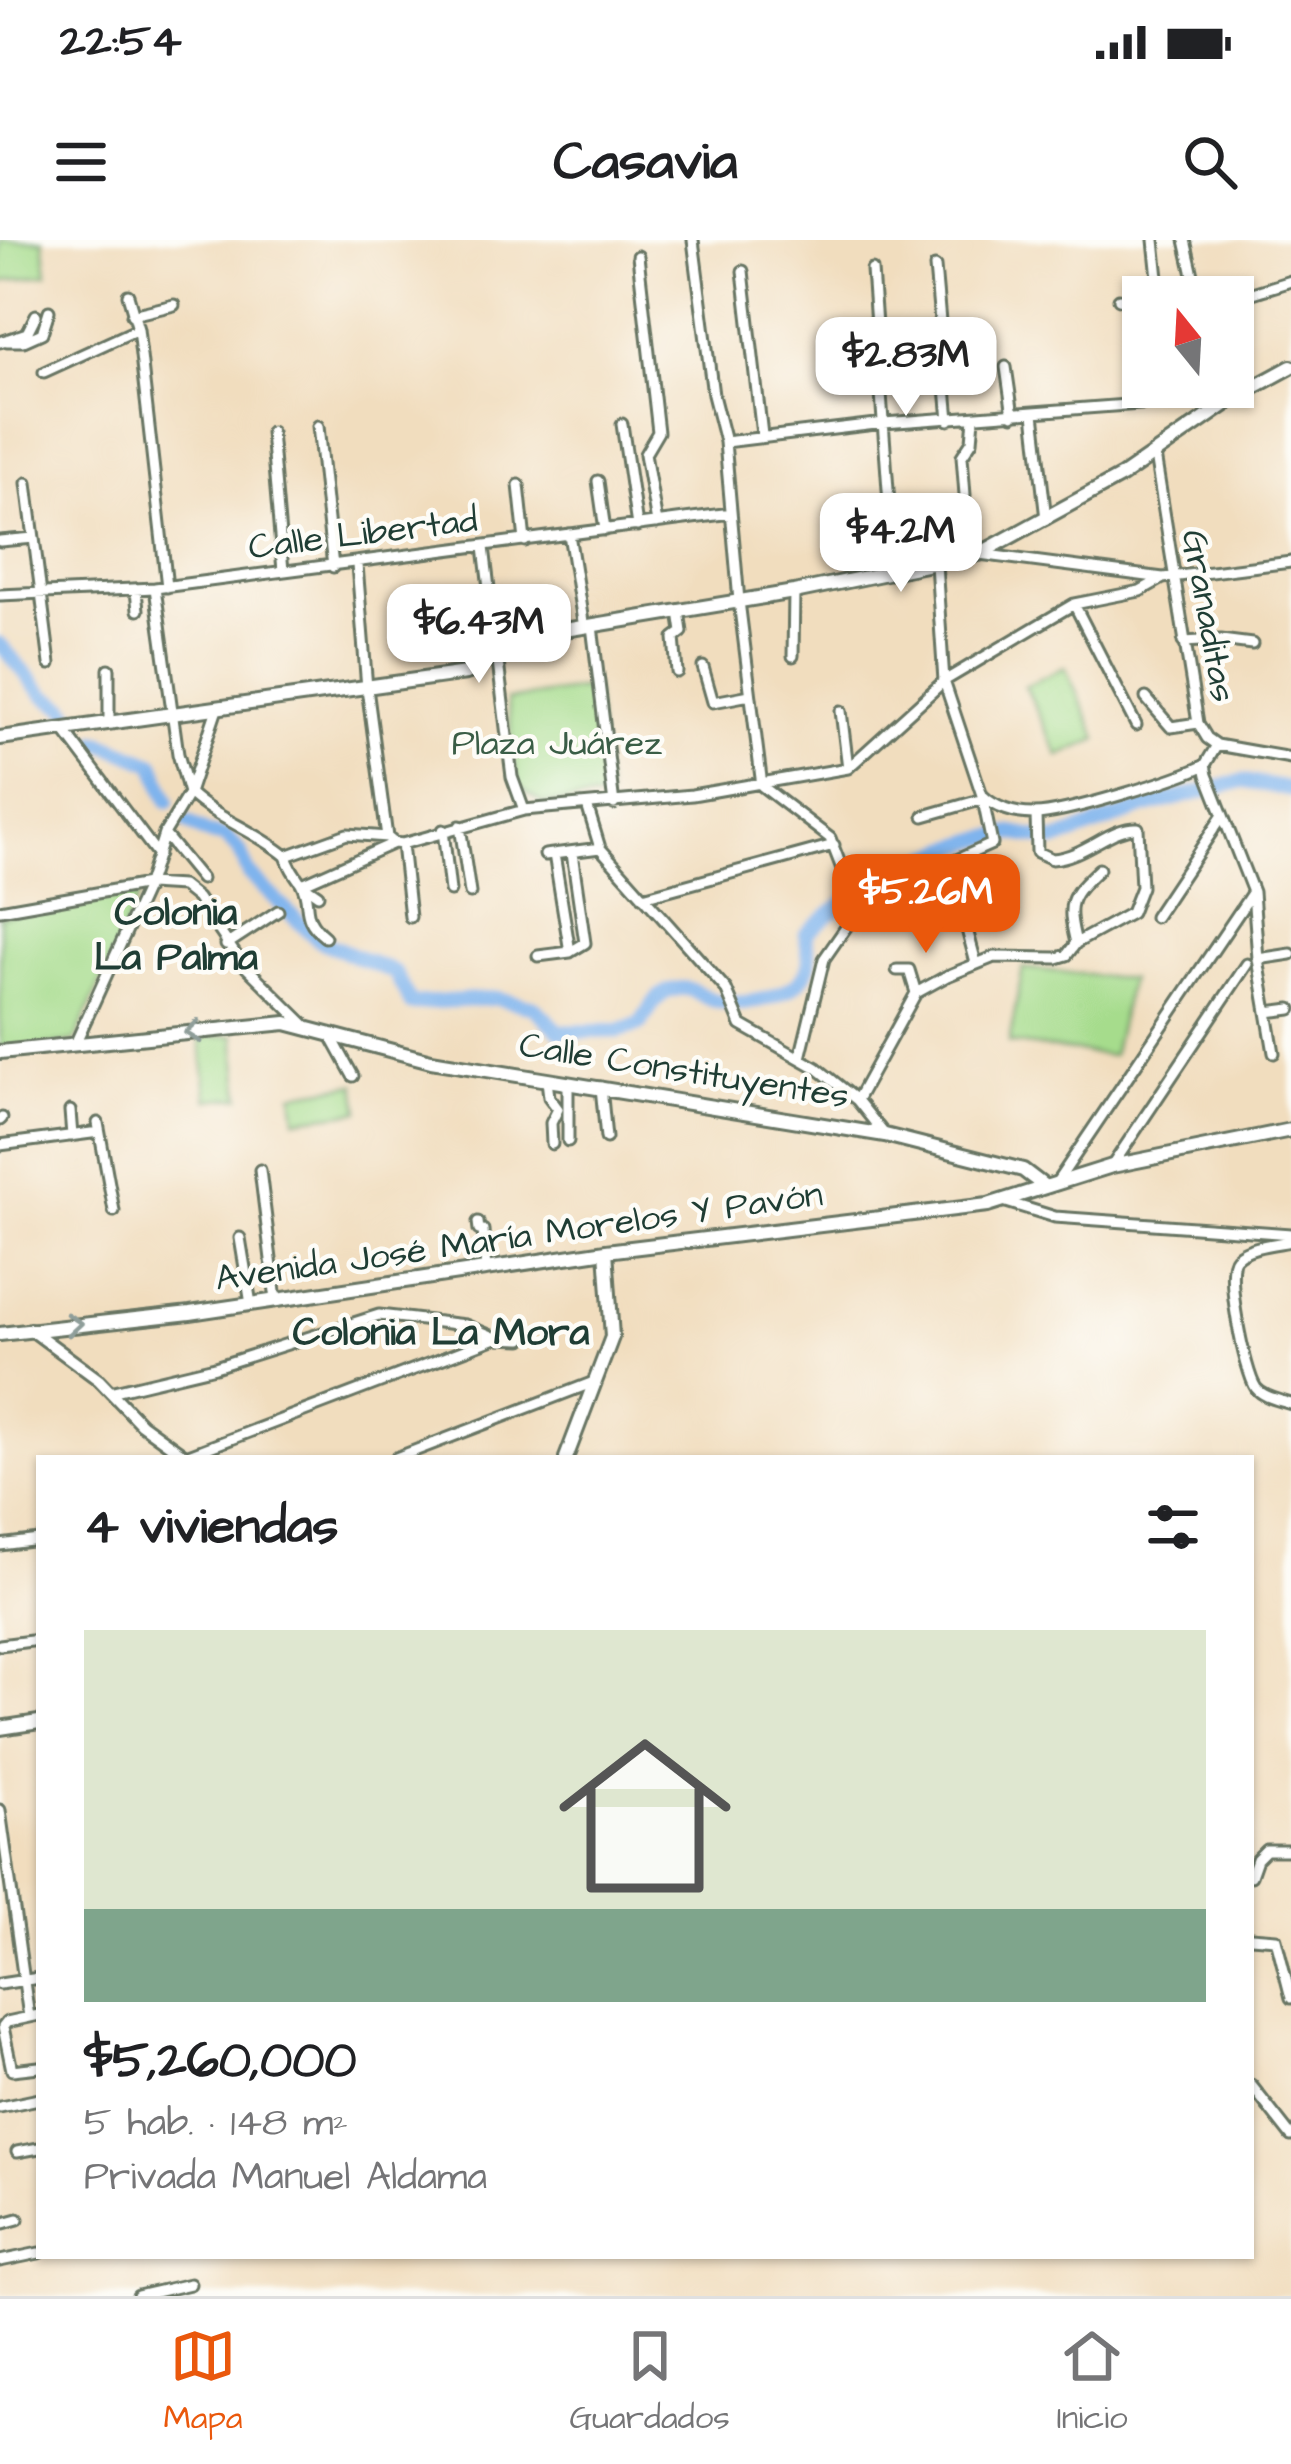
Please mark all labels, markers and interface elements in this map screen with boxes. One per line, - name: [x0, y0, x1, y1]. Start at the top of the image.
- text: 22:54: [60, 11, 182, 73]
- text: Casavia: [554, 125, 737, 200]
- icon: menu: [48, 129, 114, 195]
- icon: search: [1177, 129, 1243, 195]
- north arrow: [1122, 276, 1254, 408]
- map controls: [1122, 276, 1254, 408]
- pin: $2.83M: [808, 317, 1004, 419]
- text: $2.83M: [843, 329, 969, 383]
- pin: $4.2M: [817, 493, 985, 595]
- street label: Calle Libertad: [246, 495, 480, 573]
- text: $4.2M: [847, 505, 955, 559]
- street label: Granaditas: [1168, 526, 1248, 706]
- pin: $6.43M: [381, 584, 577, 686]
- text: $6.43M: [414, 596, 544, 650]
- park label: Plaza Juárez: [452, 718, 662, 769]
- pin: $5.26M: [828, 854, 1024, 956]
- text: $5.26M: [859, 866, 993, 920]
- district label: Colonia La Palma: [94, 887, 258, 986]
- one-way arrow: [183, 1019, 202, 1044]
- street label: Calle Constituyentes: [516, 1020, 852, 1122]
- street label: Avenida José María Morelos Y Pavón: [212, 1169, 826, 1305]
- district label: Colonia La Mora: [293, 1307, 589, 1361]
- one-way arrow: [65, 1312, 84, 1337]
- text: 4 viviendas: [84, 1492, 338, 1563]
- icon: filters: [1140, 1494, 1206, 1560]
- icon: home: [537, 1708, 753, 1924]
- text: $5,260,000: [84, 2026, 356, 2097]
- text: 5 hab. · 148 m²: [84, 2097, 348, 2151]
- text: Privada Manuel Aldama: [84, 2151, 487, 2205]
- tab: Mapa: [163, 2323, 243, 2441]
- tab: Guardados: [569, 2323, 730, 2441]
- tab: Inicio: [1057, 2323, 1128, 2441]

